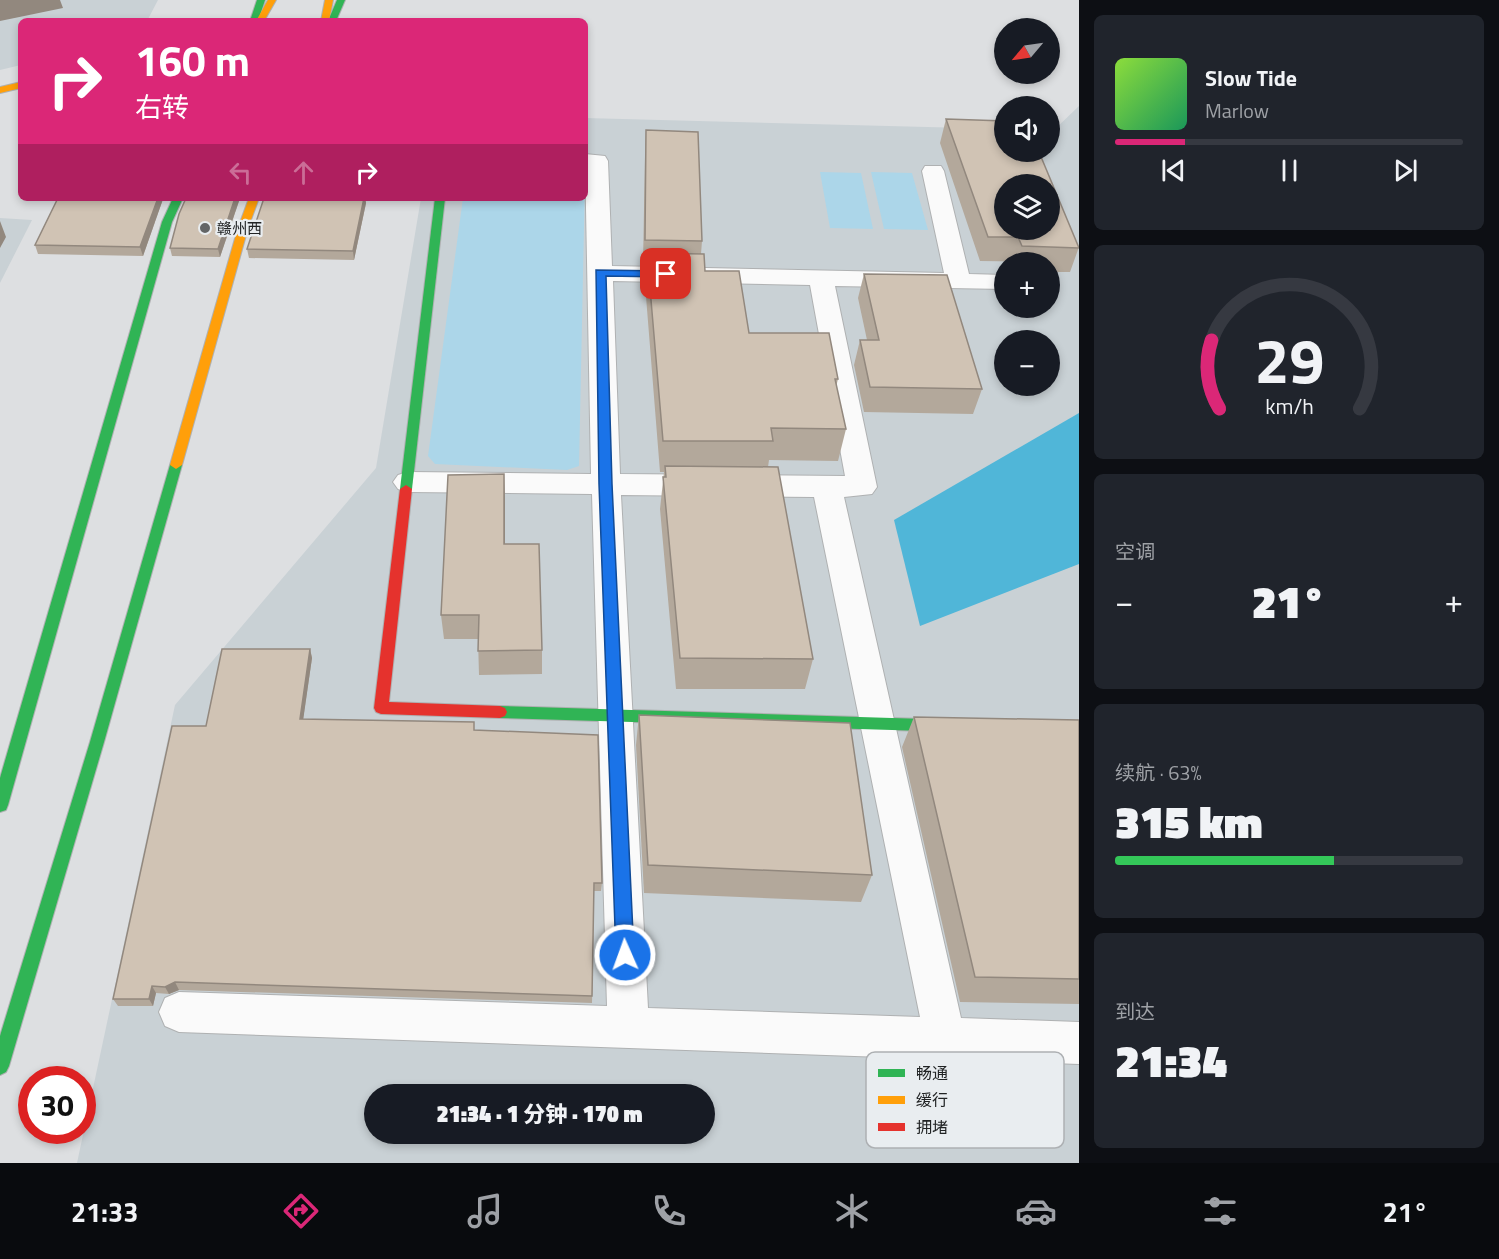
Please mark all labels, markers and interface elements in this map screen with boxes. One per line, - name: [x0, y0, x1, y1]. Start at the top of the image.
- north arrow: [994, 18, 1060, 84]
- map controls: [994, 18, 1060, 396]
- text: 160 m: [135, 28, 250, 92]
- icon: right: [36, 42, 114, 120]
- text: Slow Tide: [1205, 61, 1297, 95]
- text: 右转: [135, 86, 189, 127]
- text: Marlow: [1205, 95, 1269, 126]
- button: sound: [994, 96, 1060, 162]
- icon: previous: [1157, 154, 1190, 187]
- icon: pause: [1273, 154, 1306, 187]
- icon: next: [1389, 154, 1422, 187]
- icon: left: [224, 156, 257, 189]
- icon: ahead: [287, 156, 320, 189]
- icon: right: [350, 156, 383, 189]
- button: layers: [994, 174, 1060, 240]
- place label: 赣州西: [217, 217, 262, 240]
- marker: 赣州西: [198, 221, 212, 235]
- pin: [640, 248, 691, 299]
- button: +: [994, 252, 1060, 318]
- icon: arrive: [649, 257, 682, 290]
- text: 29: [1254, 312, 1324, 407]
- button: −: [994, 330, 1060, 396]
- text: km/h: [1265, 390, 1313, 422]
- text: 空调: [1115, 536, 1155, 567]
- text: 21°: [1252, 567, 1326, 635]
- text: −: [1115, 576, 1133, 626]
- text: +: [1445, 576, 1463, 626]
- text: 续航 · 63%: [1115, 757, 1202, 788]
- text: 315 km: [1115, 787, 1263, 855]
- position arrow: [593, 923, 657, 987]
- text: 到达: [1115, 996, 1155, 1027]
- text: 21:34: [1115, 1026, 1227, 1094]
- legend: [866, 1052, 1064, 1148]
- text: 畅通: [916, 1061, 948, 1085]
- speed limit sign: 30: [18, 1066, 96, 1144]
- text: 缓行: [916, 1088, 948, 1112]
- text: 21:34 · 1 分钟 · 170 m: [436, 1097, 643, 1131]
- text: 拥堵: [916, 1115, 948, 1139]
- icon: directions: [280, 1190, 322, 1232]
- icon: music: [464, 1190, 506, 1232]
- icon: phone: [648, 1190, 690, 1232]
- icon: climate: [831, 1190, 873, 1232]
- icon: car: [1015, 1190, 1057, 1232]
- icon: filters: [1199, 1190, 1241, 1232]
- text: 21:33: [71, 1191, 138, 1232]
- text: 21°: [1383, 1191, 1428, 1232]

